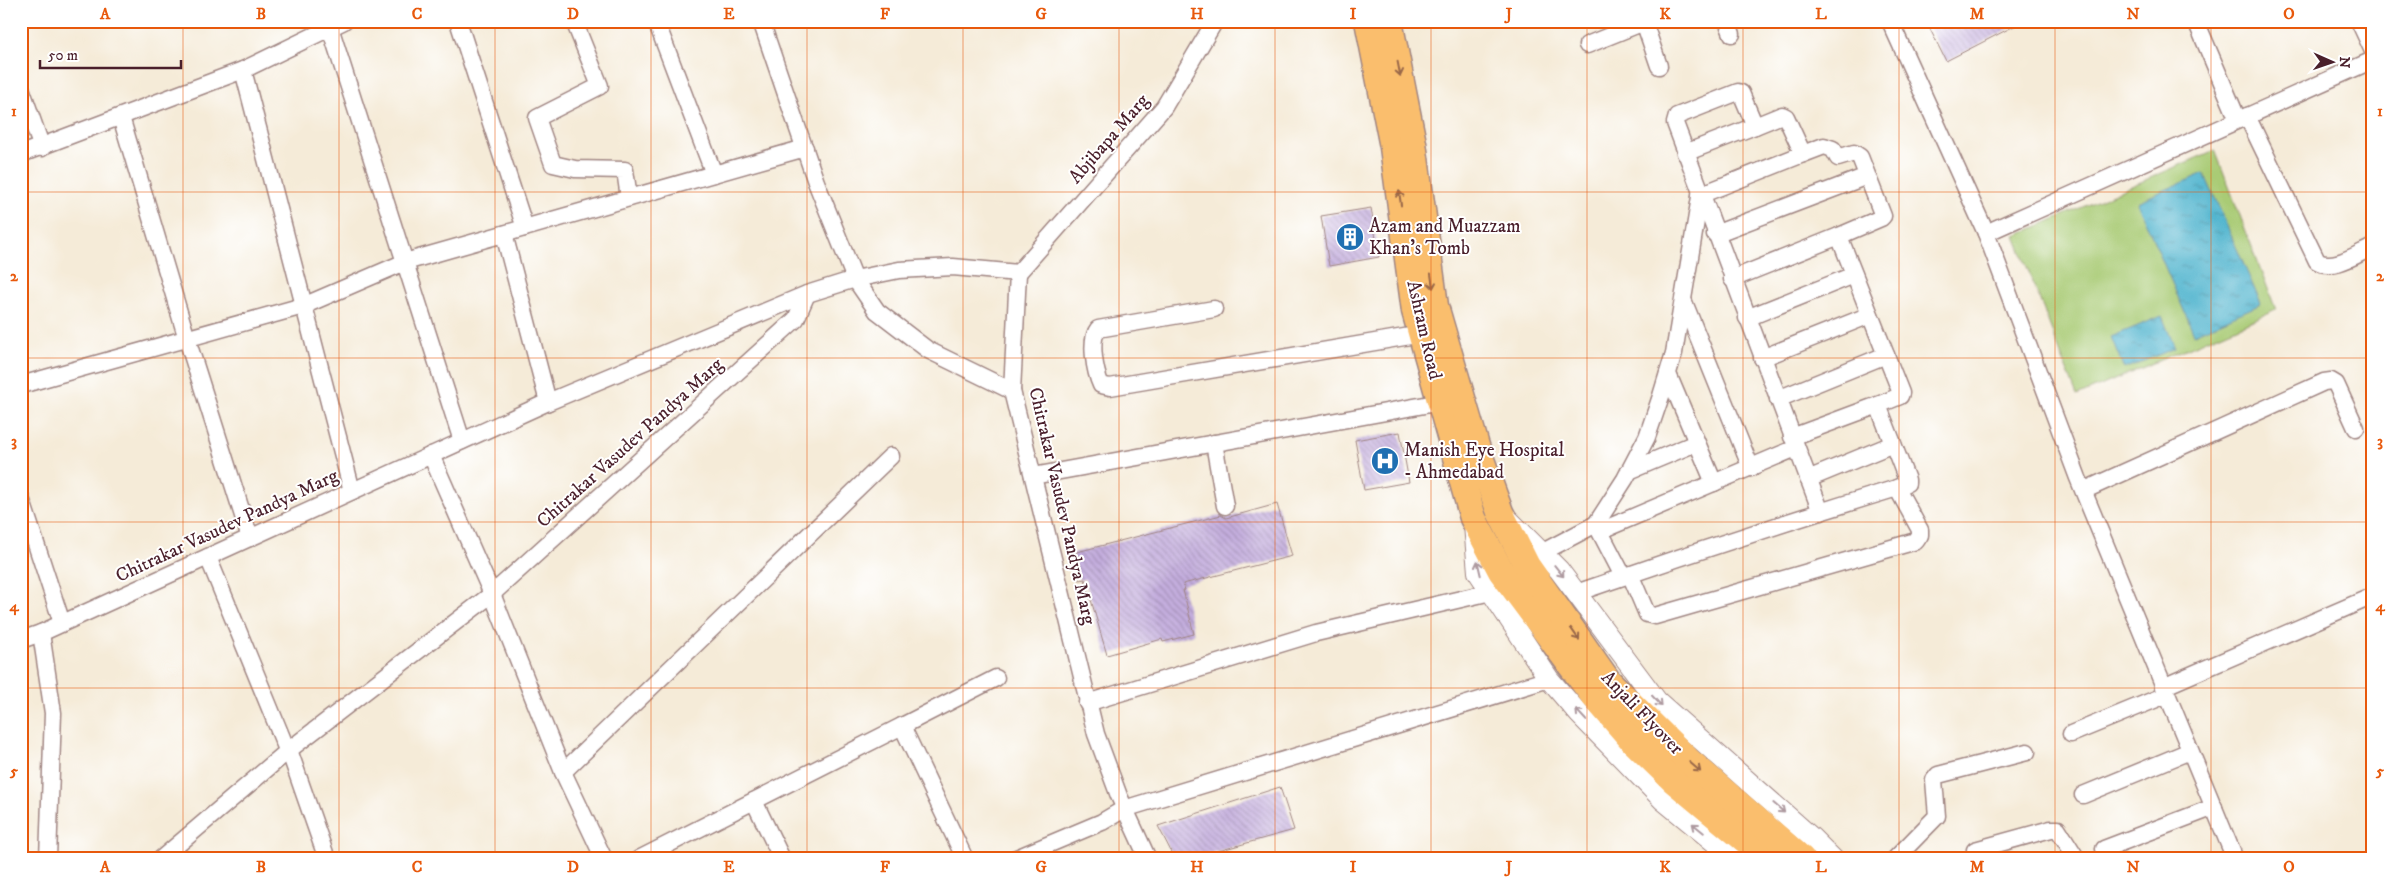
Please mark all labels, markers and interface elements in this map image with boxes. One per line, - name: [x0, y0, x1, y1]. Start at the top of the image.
- text: A: [99, 4, 111, 24]
- text: B: [256, 4, 266, 24]
- text: C: [412, 4, 422, 24]
- text: D: [567, 4, 579, 24]
- text: E: [723, 4, 735, 24]
- text: F: [880, 4, 890, 24]
- text: G: [1035, 4, 1047, 24]
- text: H: [1190, 4, 1204, 24]
- text: I: [1350, 4, 1357, 24]
- text: J: [1504, 4, 1513, 24]
- text: K: [1659, 4, 1671, 24]
- text: L: [1815, 4, 1827, 24]
- text: M: [1970, 4, 1985, 24]
- text: N: [2126, 4, 2140, 24]
- text: O: [2283, 4, 2295, 24]
- scale bar: [40, 38, 181, 70]
- north arrow: [2306, 38, 2356, 88]
- text: 50 m: [48, 46, 78, 65]
- text: N: [2335, 56, 2353, 69]
- one-way arrow: [1394, 61, 1404, 77]
- street label: Abjibapa Marg: [1064, 89, 1155, 188]
- text: 1: [11, 101, 17, 121]
- text: 1: [2377, 101, 2383, 121]
- one-way arrow: [1395, 191, 1405, 207]
- place label: Azam and Muazzam Khan's Tomb: [1369, 215, 1520, 260]
- building icon: Azam and Muazzam Khan's Tomb: [1335, 222, 1365, 252]
- text: 2: [10, 266, 19, 286]
- text: 2: [2376, 266, 2385, 286]
- one-way arrow: [1427, 273, 1437, 289]
- street label: Ashram Road: [1401, 278, 1447, 382]
- street label: Chitrakar Vasudev Pandya Marg: [532, 353, 728, 533]
- street label: Chitrakar Vasudev Pandya Marg: [1023, 385, 1101, 628]
- text: 3: [11, 431, 17, 451]
- text: 3: [2377, 431, 2383, 451]
- place label: Manish Eye Hospital - Ahmedabad: [1404, 439, 1564, 484]
- hospital icon: Manish Eye Hospital - Ahmedabad: [1370, 446, 1400, 476]
- street label: Chitrakar Vasudev Pandya Marg: [112, 464, 343, 588]
- one-way arrow: [1474, 561, 1483, 577]
- one-way arrow: [1554, 564, 1565, 577]
- text: 4: [8, 596, 19, 616]
- text: 4: [2374, 596, 2385, 616]
- one-way arrow: [1570, 627, 1580, 641]
- street label: Anjali Flyover: [1596, 666, 1688, 760]
- one-way arrow: [1651, 694, 1663, 707]
- one-way arrow: [1575, 709, 1587, 722]
- text: 5: [9, 761, 18, 781]
- one-way arrow: [1689, 761, 1702, 772]
- text: 5: [2375, 761, 2384, 781]
- one-way arrow: [1772, 803, 1785, 814]
- one-way arrow: [1691, 823, 1704, 834]
- text: A: [99, 857, 111, 877]
- text: B: [256, 857, 266, 877]
- text: C: [412, 857, 422, 877]
- text: D: [567, 857, 579, 877]
- text: E: [723, 857, 735, 877]
- text: F: [880, 857, 890, 877]
- text: G: [1035, 857, 1047, 877]
- text: H: [1190, 857, 1204, 877]
- text: I: [1350, 857, 1357, 877]
- text: J: [1504, 857, 1513, 877]
- text: K: [1659, 857, 1671, 877]
- text: L: [1815, 857, 1827, 877]
- text: M: [1970, 857, 1985, 877]
- text: N: [2126, 857, 2140, 877]
- text: O: [2283, 857, 2295, 877]

